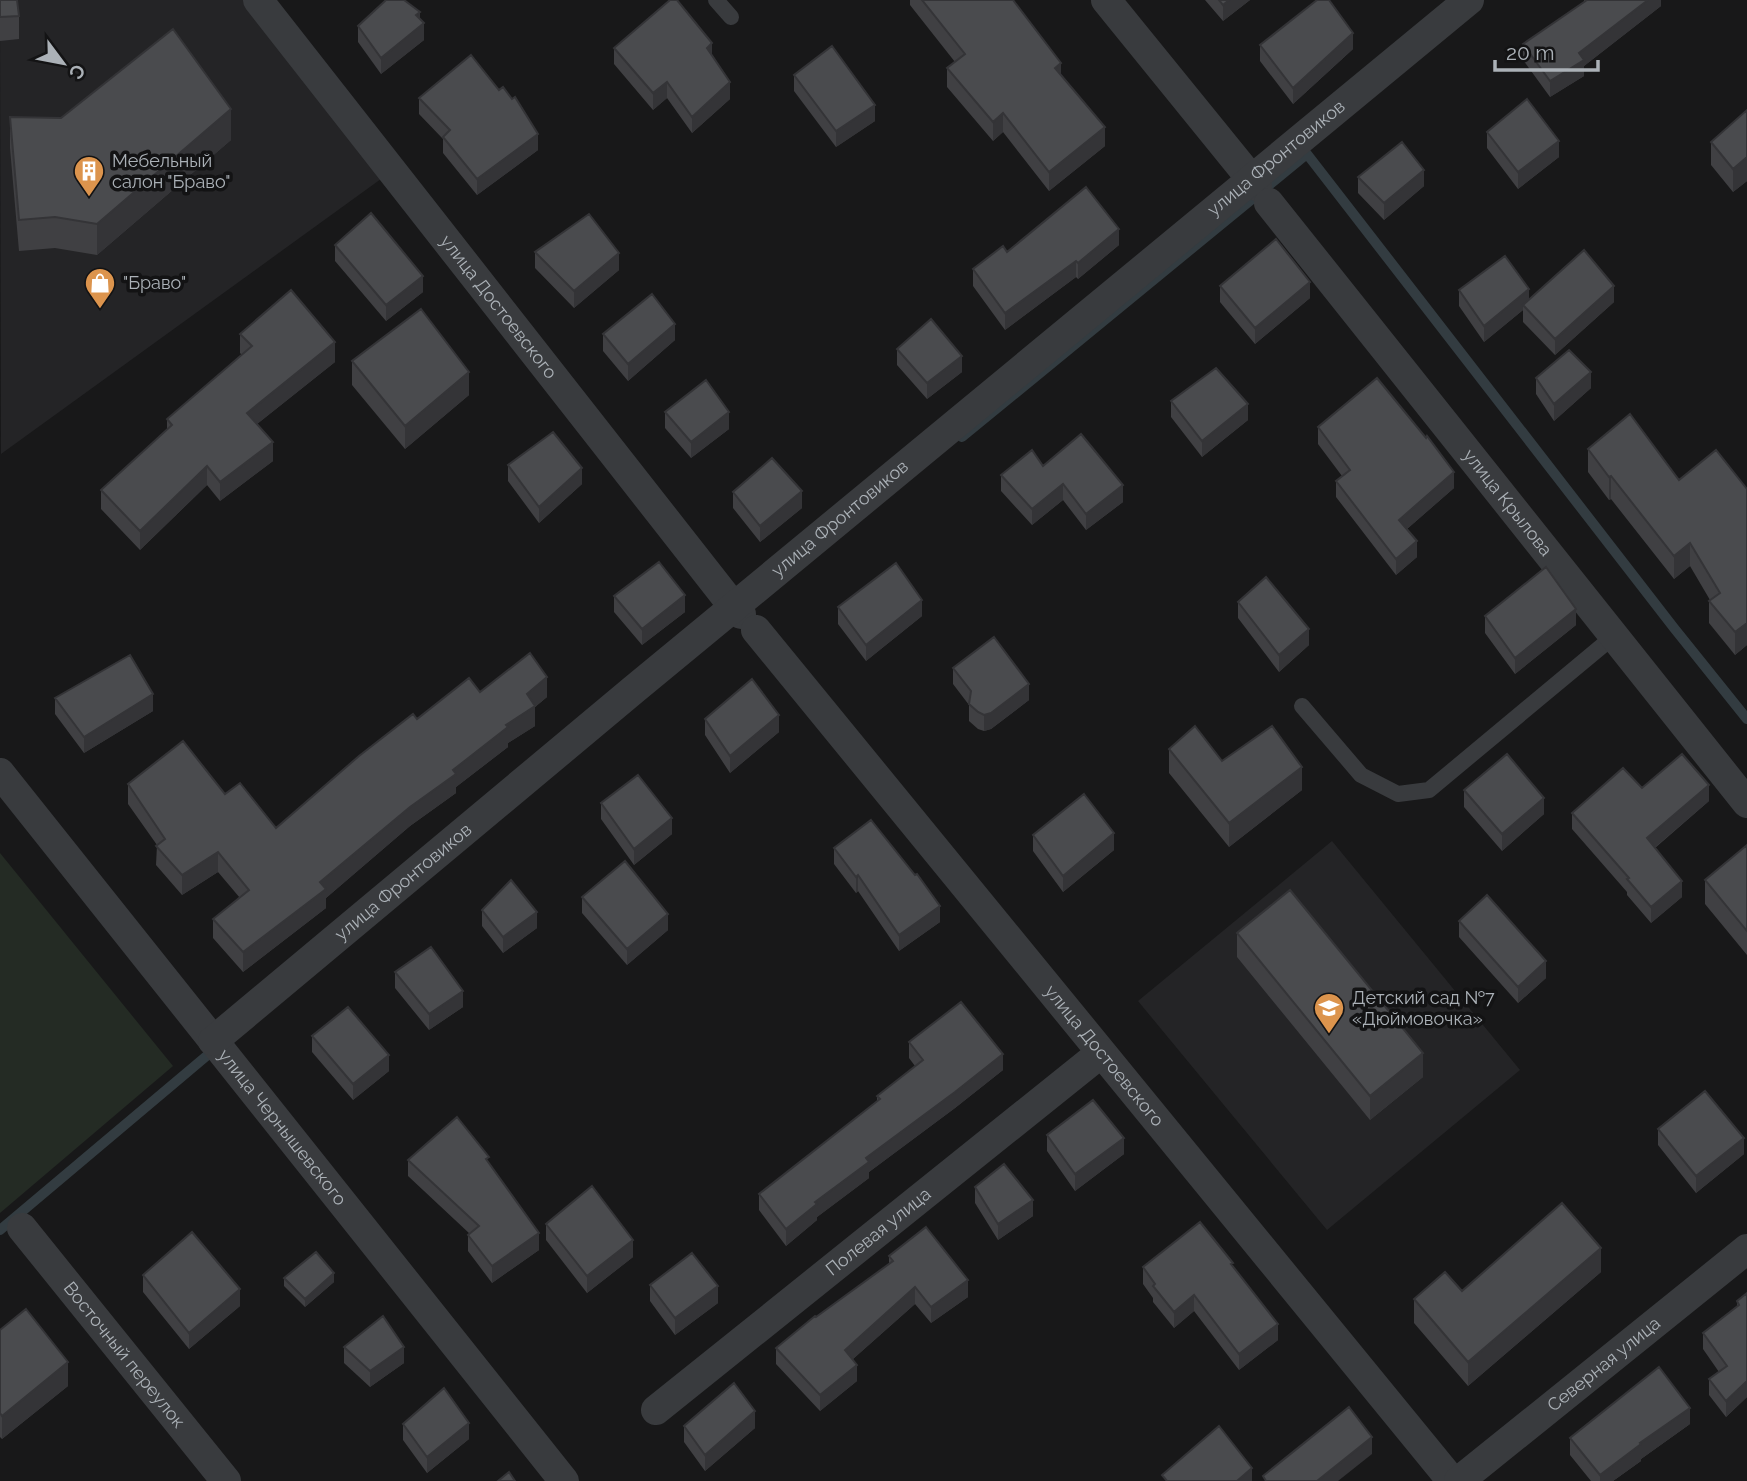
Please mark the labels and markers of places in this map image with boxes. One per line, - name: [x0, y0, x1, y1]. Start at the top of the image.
- place label: Мебельный салон "Браво": [112, 150, 231, 192]
- building icon: Мебельный салон "Браво": [72, 154, 106, 198]
- shop icon: "Браво": [83, 266, 117, 310]
- place label: "Браво": [123, 272, 186, 293]
- place label: Детский сад №7 «Дюймовочка»: [1352, 987, 1495, 1029]
- school or university icon: Детский сад №7 «Дюймовочка»: [1312, 991, 1346, 1035]

